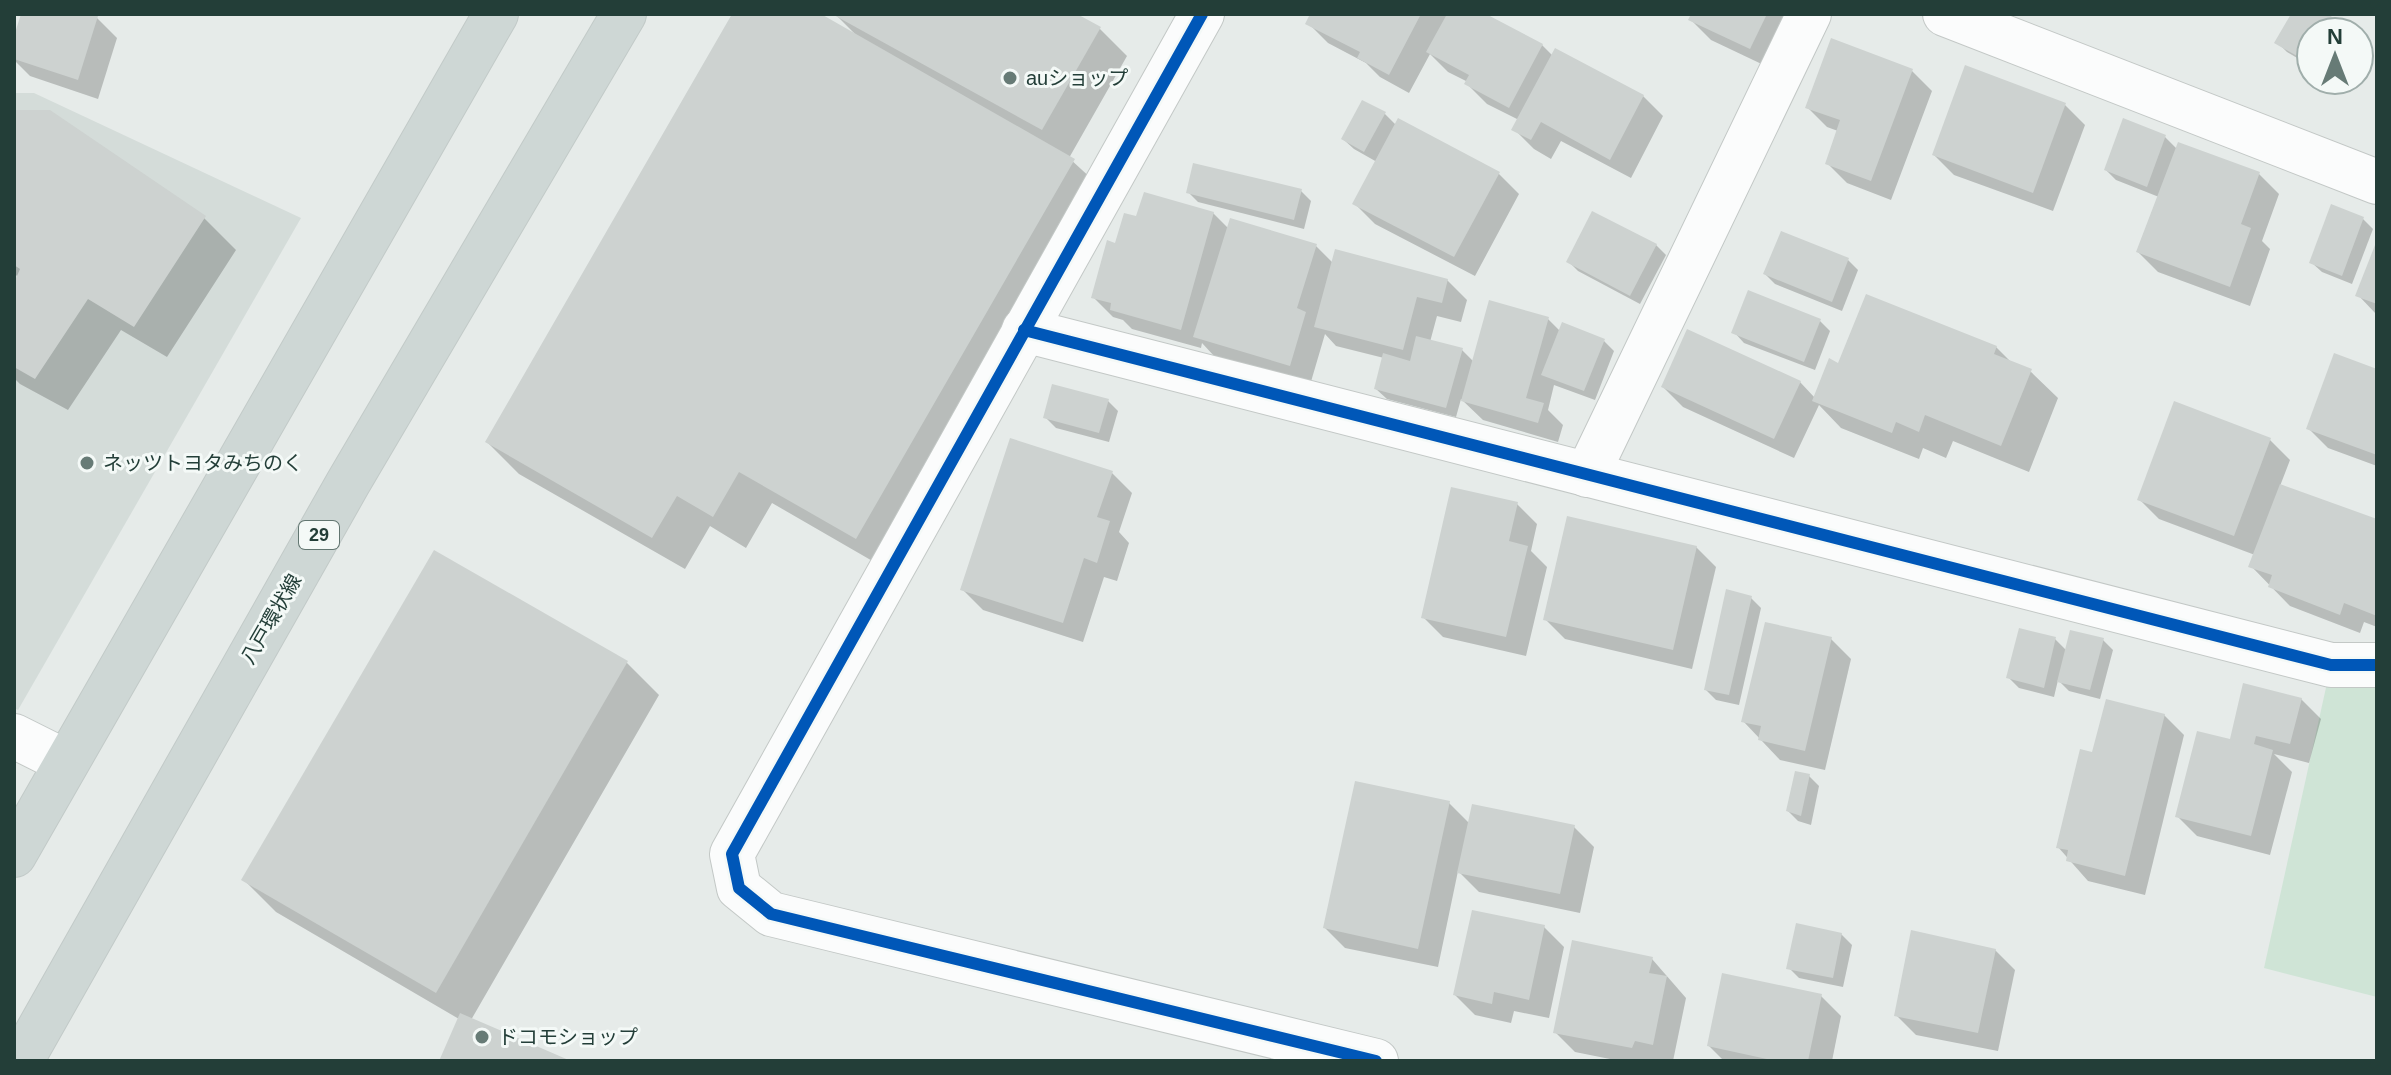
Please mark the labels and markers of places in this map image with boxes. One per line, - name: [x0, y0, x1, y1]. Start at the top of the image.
- place label: auショップ: [1026, 67, 1128, 89]
- marker: auショップ: [1001, 69, 1019, 87]
- place label: ネッツトヨタみちのく: [103, 452, 303, 474]
- marker: ネッツトヨタみちのく: [78, 454, 96, 472]
- place label: ドコモショップ: [498, 1026, 638, 1048]
- marker: ドコモショップ: [473, 1028, 491, 1046]

